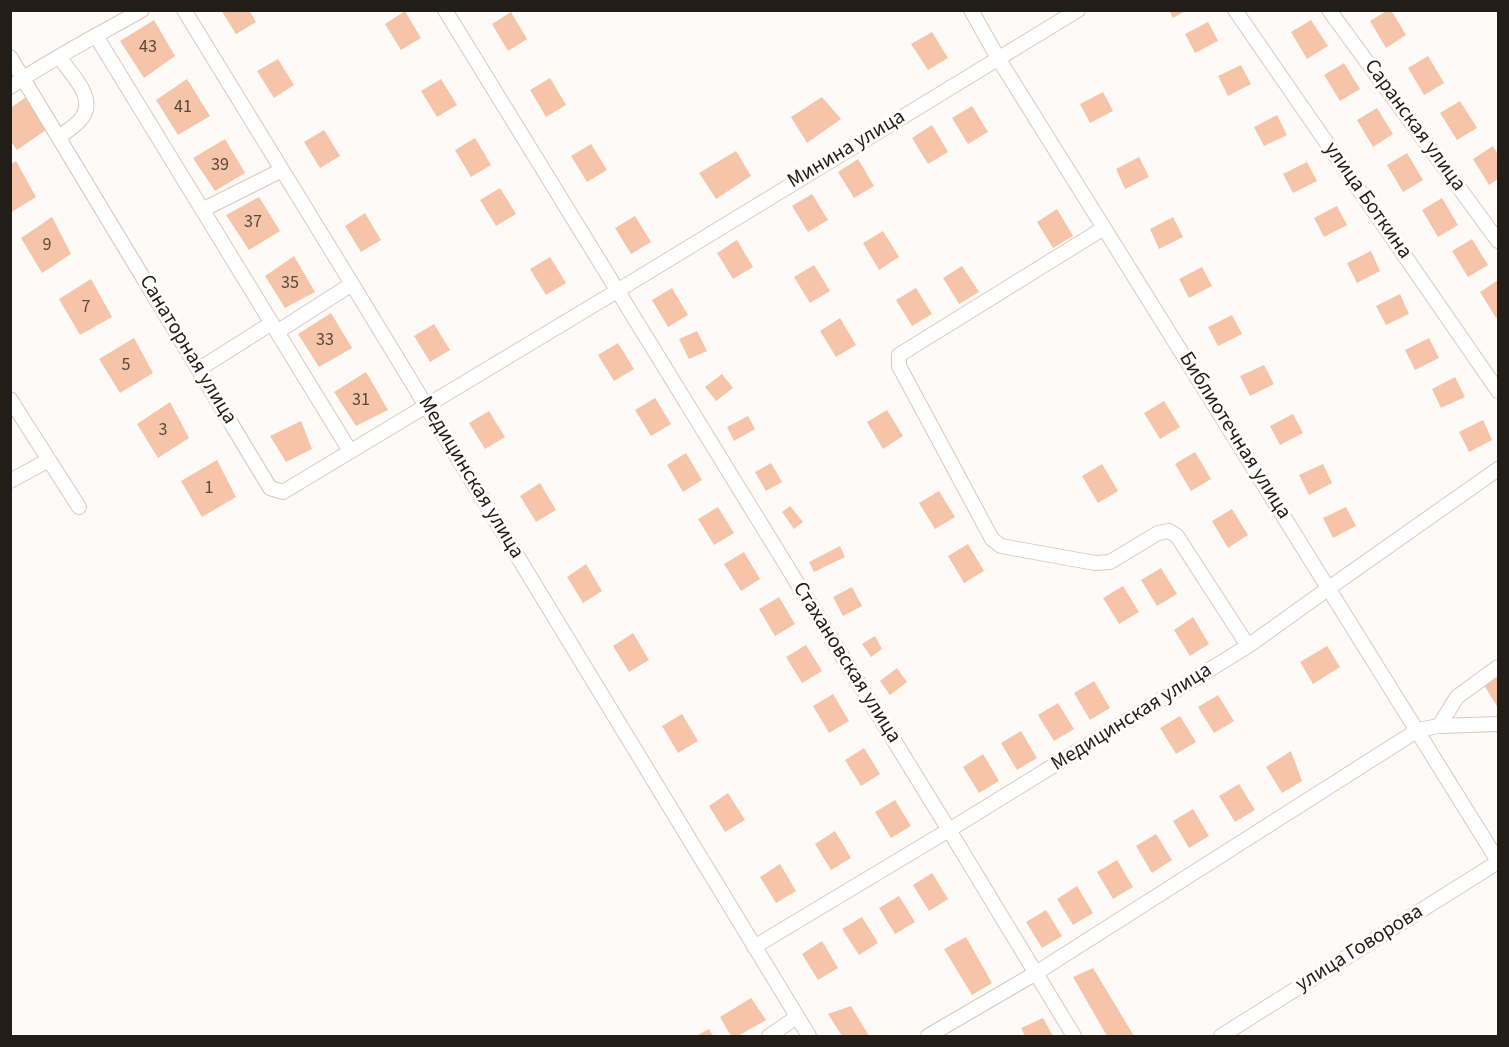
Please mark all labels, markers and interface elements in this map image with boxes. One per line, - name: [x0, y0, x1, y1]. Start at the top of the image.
- house number: 43: [139, 37, 157, 59]
- street label: Саранская улица: [1358, 55, 1470, 197]
- house number: 41: [174, 97, 192, 119]
- street label: Минина улица: [784, 105, 910, 195]
- street label: улица Боткина: [1317, 138, 1417, 264]
- house number: 39: [211, 155, 229, 177]
- house number: 37: [244, 212, 262, 234]
- house number: 9: [43, 235, 51, 257]
- street label: Санаторная улица: [133, 271, 241, 429]
- house number: 35: [281, 273, 299, 295]
- house number: 7: [82, 297, 90, 319]
- house number: 33: [316, 330, 334, 352]
- street label: Библиотечная улица: [1172, 348, 1296, 524]
- house number: 5: [122, 355, 130, 377]
- house number: 31: [352, 390, 370, 412]
- street label: Медицинская улица: [412, 392, 528, 564]
- house number: 3: [159, 420, 167, 442]
- house number: 1: [205, 478, 213, 500]
- street label: Стахановская улица: [786, 578, 906, 748]
- street label: Медицинская улица: [1047, 658, 1217, 778]
- street label: улица Говорова: [1292, 900, 1428, 998]

